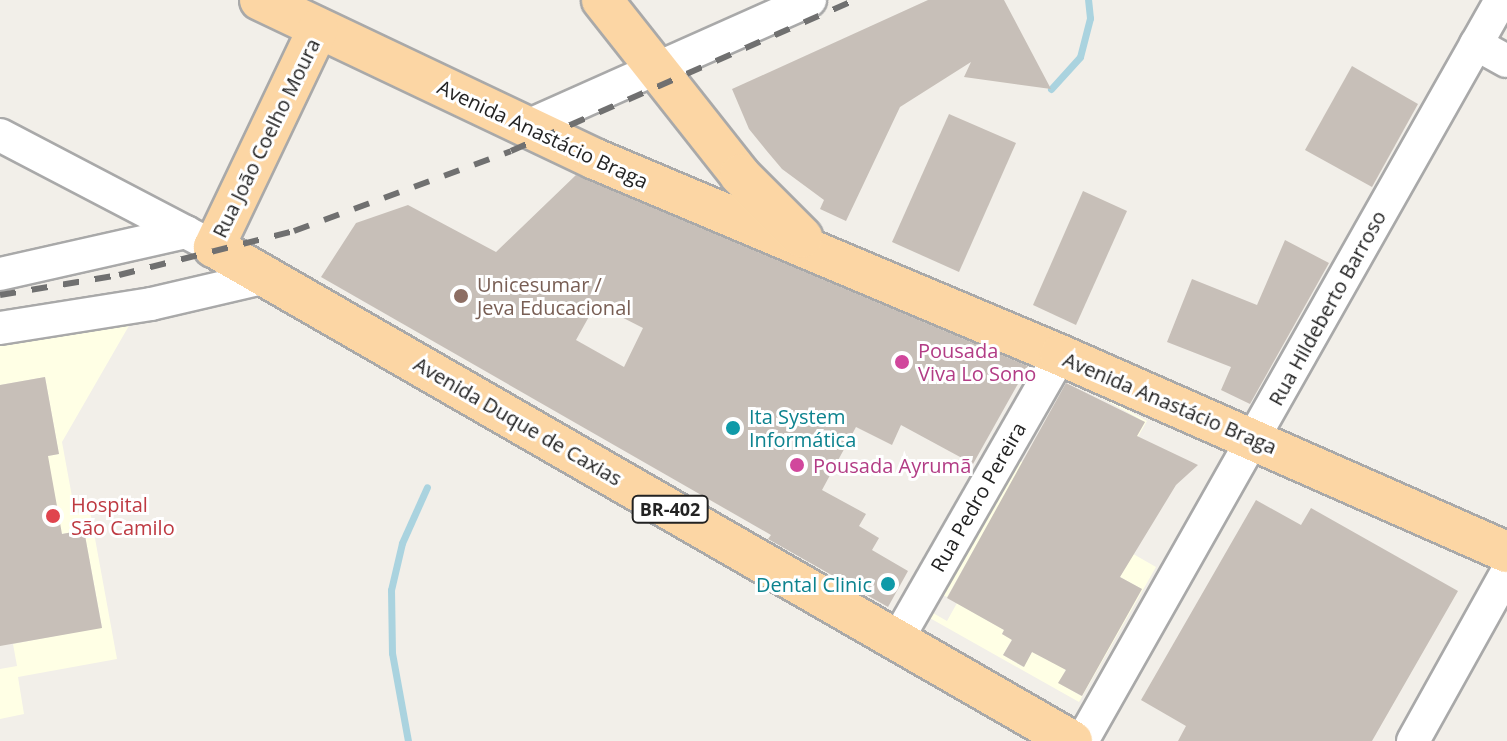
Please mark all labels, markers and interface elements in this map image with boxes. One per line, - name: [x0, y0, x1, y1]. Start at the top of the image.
- street label: Rua João Coelho Moura: [207, 34, 325, 242]
- street label: Avenida Anastácio Braga: [434, 75, 652, 193]
- street label: Rua Hildeberto Barroso: [1263, 206, 1391, 410]
- place label: Unicesumar / Jeva Educacional: [477, 272, 631, 319]
- marker: Unicesumar / Jeva Educacional: [452, 287, 470, 305]
- place label: Pousada Viva Lo Sono: [918, 338, 1036, 385]
- street label: Avenida Anastácio Braga: [1060, 347, 1280, 459]
- street label: Avenida Duque de Caxias: [410, 352, 626, 490]
- marker: Pousada Viva Lo Sono: [893, 353, 911, 371]
- place label: Ita System Informática: [749, 404, 856, 451]
- street label: Rua Pedro Pereira: [925, 418, 1031, 576]
- marker: Ita System Informática: [724, 419, 742, 437]
- place label: Pousada Ayrumã: [813, 453, 971, 477]
- marker: Pousada Ayrumã: [788, 456, 806, 474]
- place label: Hospital São Camilo: [71, 492, 175, 539]
- road number: BR-402: [630, 495, 710, 523]
- marker: Hospital São Camilo: [42, 505, 64, 527]
- place label: Dental Clinic: [756, 572, 872, 596]
- marker: Dental Clinic: [879, 575, 897, 593]

